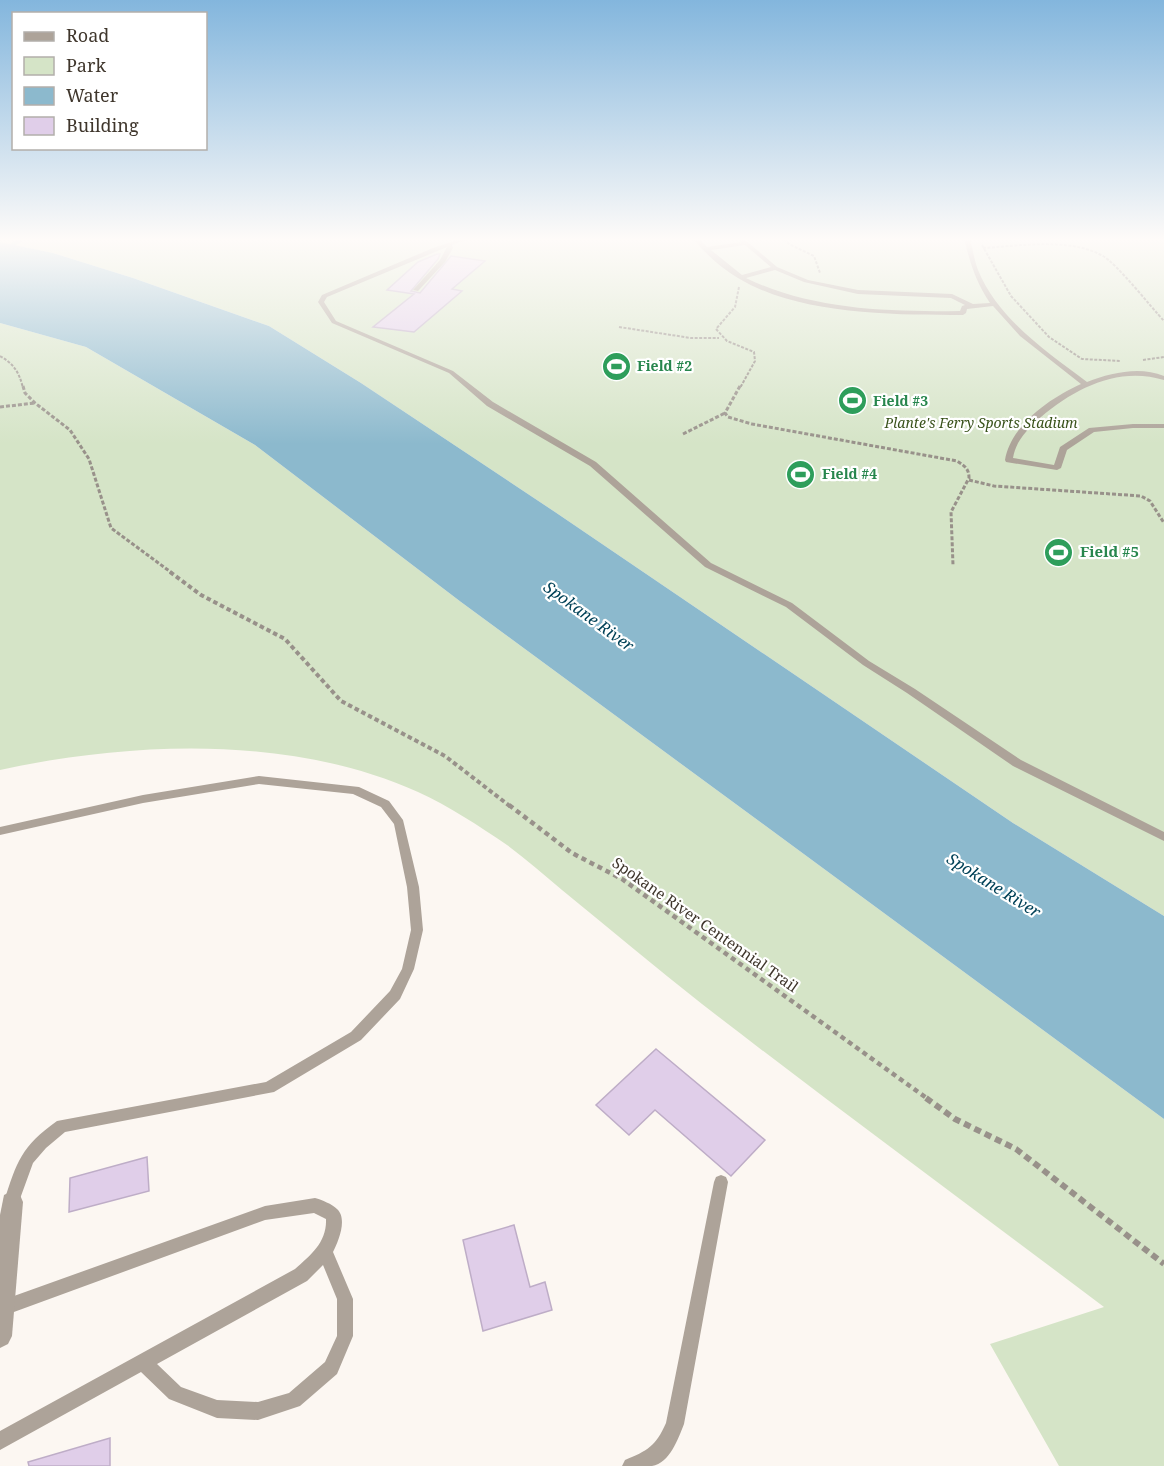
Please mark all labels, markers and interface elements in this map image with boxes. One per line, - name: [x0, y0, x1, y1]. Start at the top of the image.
- legend: [12, 12, 207, 150]
- text: Road: [66, 23, 109, 47]
- text: Park: [66, 53, 106, 77]
- text: Water: [66, 83, 119, 107]
- text: Building: [66, 113, 139, 137]
- sports icon: Field #2: [600, 350, 632, 382]
- place label: Field #2: [637, 356, 692, 375]
- sports icon: Field #3: [836, 385, 868, 417]
- place label: Field #3: [873, 391, 928, 410]
- park label: Plante's Ferry Sports Stadium: [883, 413, 1078, 432]
- sports icon: Field #4: [785, 458, 817, 490]
- place label: Field #4: [822, 464, 877, 483]
- sports icon: Field #5: [1043, 536, 1075, 568]
- place label: Field #5: [1080, 541, 1139, 561]
- water label: Spokane River: [539, 576, 639, 657]
- water label: Spokane River: [943, 847, 1045, 923]
- street label: Spokane River Centennial Trail: [609, 852, 803, 996]

